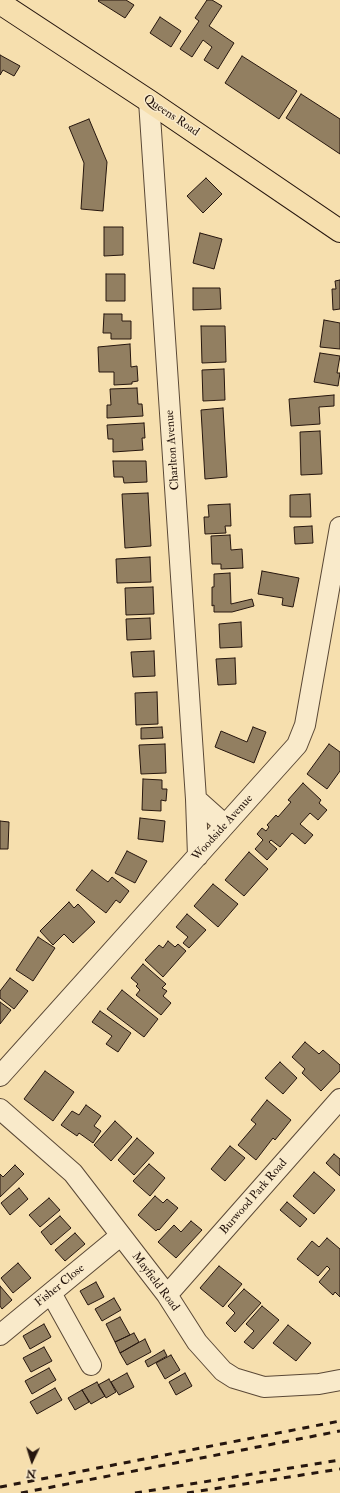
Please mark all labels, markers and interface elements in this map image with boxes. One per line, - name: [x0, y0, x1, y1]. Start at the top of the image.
- street label: Queens Road: [140, 92, 202, 140]
- street label: Charlton Avenue: [163, 409, 183, 491]
- street label: Woodside Avenue: [190, 792, 256, 864]
- street label: Burwood Park Road: [217, 1156, 291, 1238]
- street label: Mayfield Road: [128, 1250, 182, 1314]
- street label: Fisher Close: [32, 1262, 88, 1310]
- north arrow: [12, 1441, 52, 1481]
- text: N: [26, 1467, 37, 1480]

